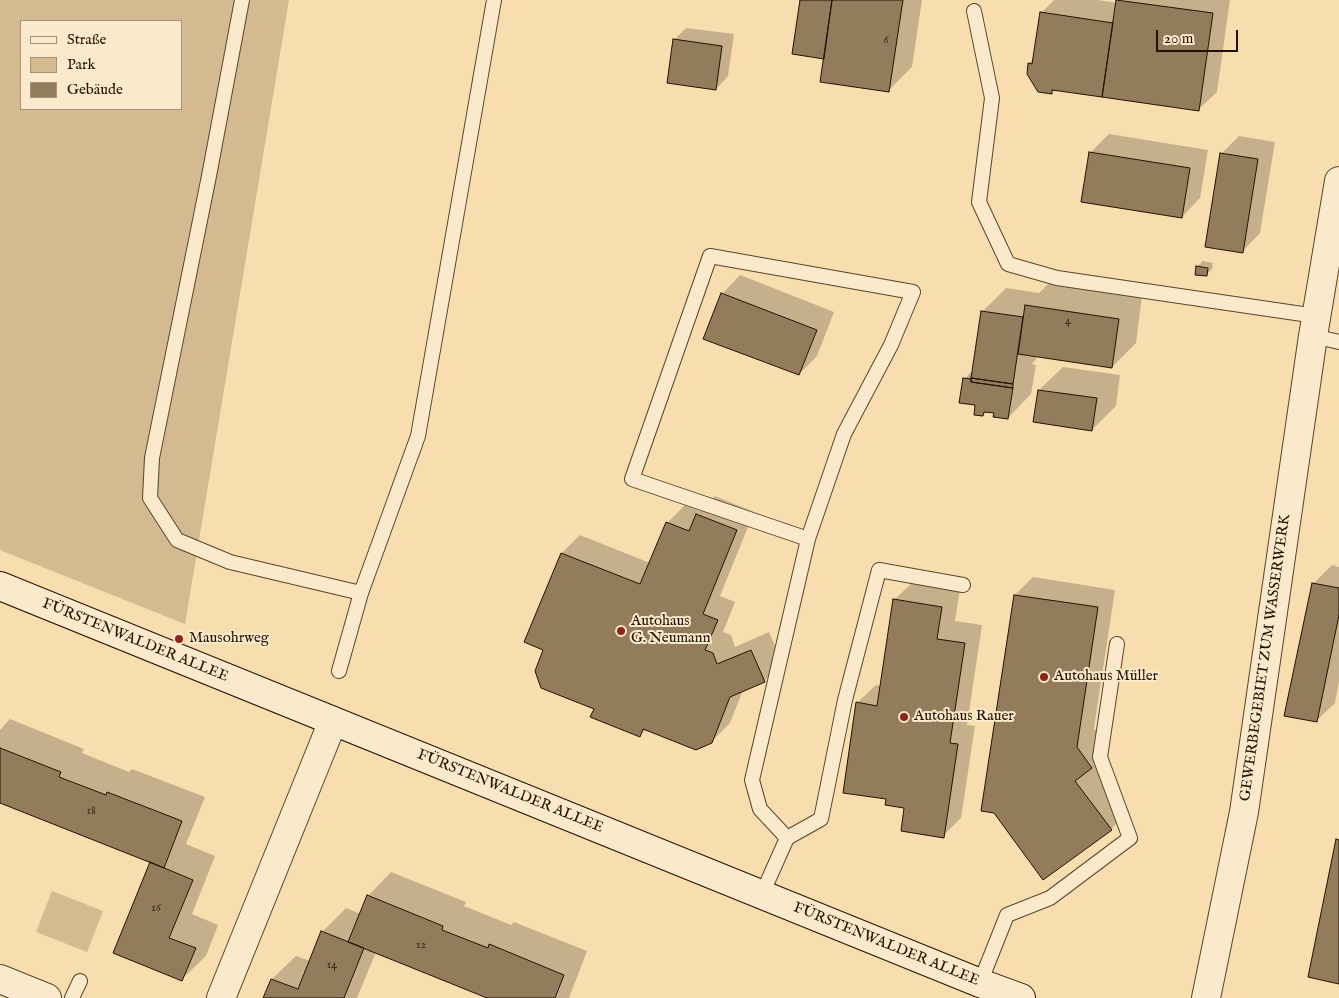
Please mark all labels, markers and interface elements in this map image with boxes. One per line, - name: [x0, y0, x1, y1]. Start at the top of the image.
- legend: [20, 20, 182, 110]
- scale bar: [1159, 20, 1242, 52]
- text: 20 m: [1164, 29, 1193, 48]
- text: Straße: [67, 30, 106, 49]
- house number: 6: [883, 34, 889, 48]
- text: Park: [67, 55, 96, 74]
- text: Gebäude: [67, 80, 123, 99]
- house number: 4: [1065, 315, 1071, 329]
- street label: GEWERBEGEBIET ZUM WASSERWERK: [1237, 513, 1295, 803]
- street label: FÜRSTENWALDER ALLEE: [39, 595, 231, 687]
- place label: Autohaus G. Neumann: [631, 613, 710, 648]
- marker: Autohaus G. Neumann: [615, 625, 627, 637]
- place label: Mausohrweg: [189, 630, 269, 648]
- marker: Mausohrweg: [173, 633, 185, 645]
- place label: Autohaus Müller: [1054, 668, 1158, 686]
- marker: Autohaus Müller: [1038, 671, 1050, 683]
- place label: Autohaus Rauer: [914, 708, 1014, 726]
- marker: Autohaus Rauer: [898, 711, 910, 723]
- street label: FÜRSTENWALDER ALLEE: [414, 746, 606, 838]
- house number: 18: [86, 805, 96, 819]
- street label: FÜRSTENWALDER ALLEE: [790, 899, 982, 991]
- house number: 16: [151, 902, 161, 916]
- house number: 12: [416, 939, 426, 953]
- house number: 14: [327, 959, 337, 973]

